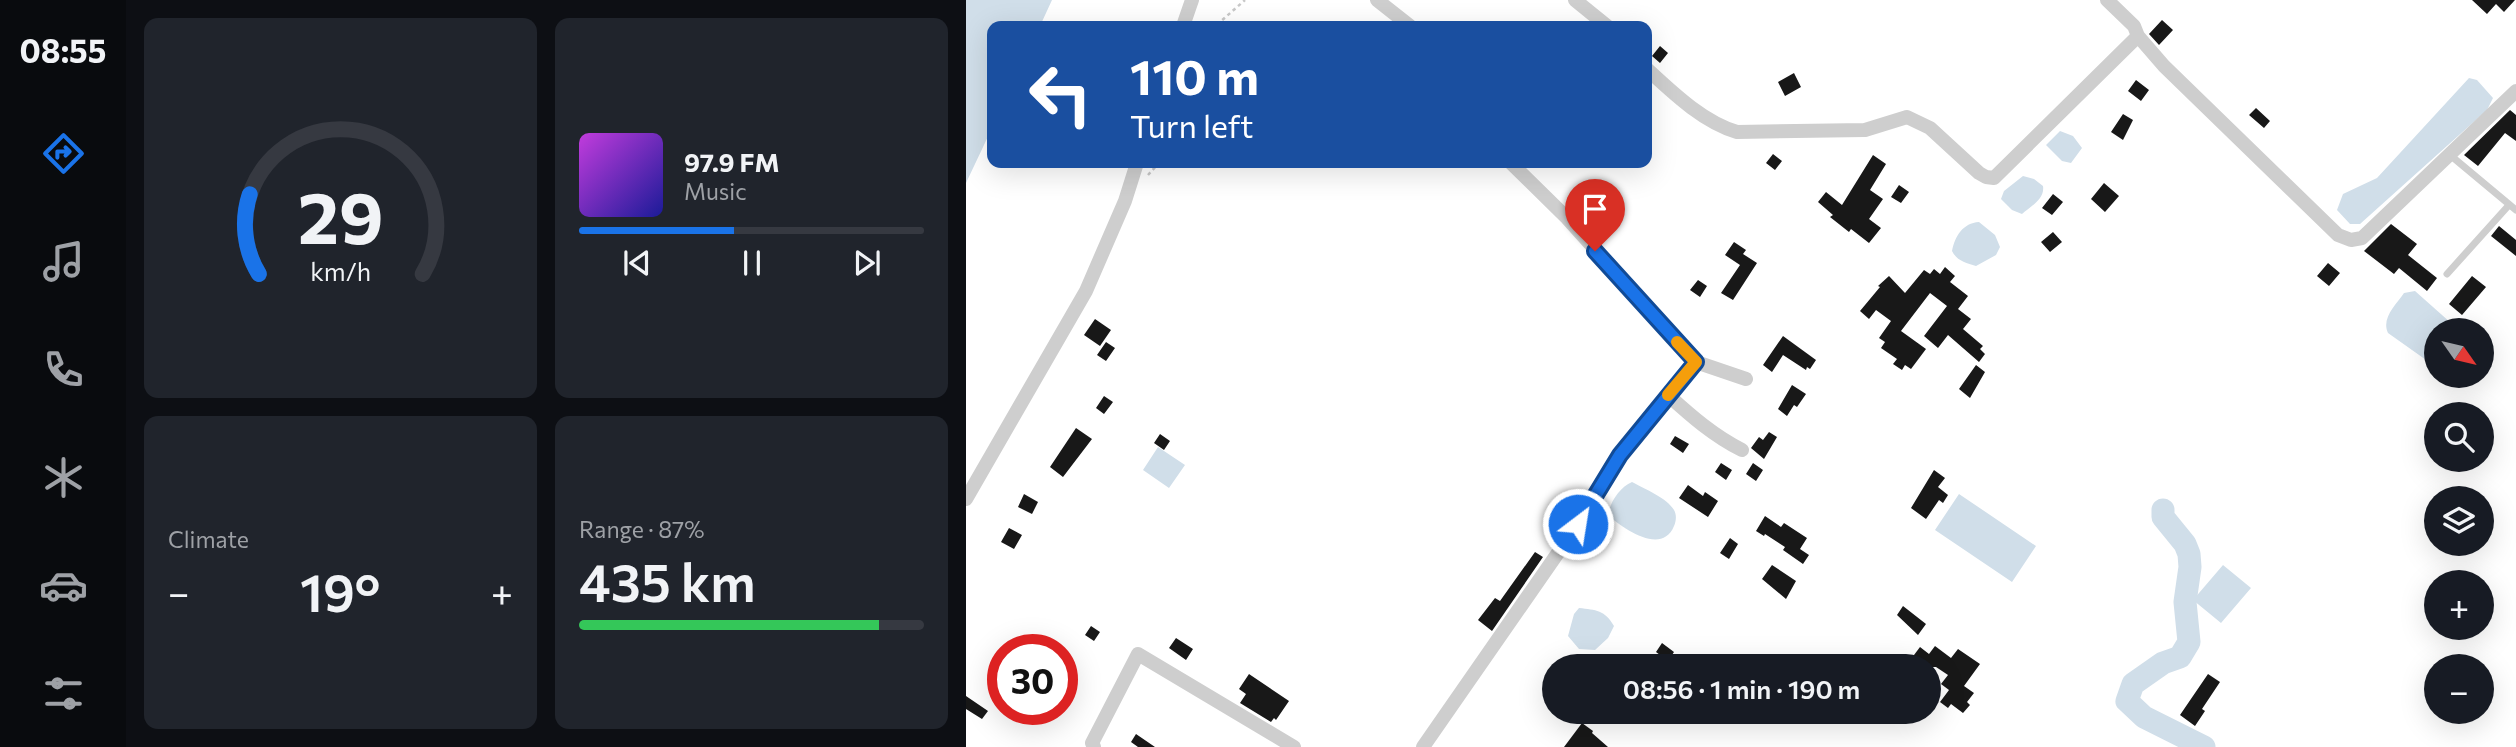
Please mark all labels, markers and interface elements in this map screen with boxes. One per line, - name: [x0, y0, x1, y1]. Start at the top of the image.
- text: 08:55: [20, 30, 106, 70]
- text: 110 m: [1130, 45, 1259, 105]
- icon: left: [1015, 49, 1106, 140]
- text: Turn left: [1130, 105, 1254, 145]
- icon: directions: [39, 129, 88, 178]
- text: 97.9 FM: [684, 146, 780, 177]
- text: 29: [298, 170, 383, 259]
- text: Music: [684, 177, 747, 205]
- pin: [1565, 179, 1625, 251]
- icon: arrive: [1576, 190, 1614, 228]
- icon: music: [39, 237, 88, 286]
- icon: previous: [618, 244, 656, 282]
- icon: pause: [733, 244, 771, 282]
- icon: next: [848, 244, 886, 282]
- text: km/h: [310, 256, 371, 286]
- north arrow: [2424, 318, 2494, 388]
- map controls: [2424, 318, 2494, 724]
- icon: phone: [39, 345, 88, 394]
- button: search: [2424, 402, 2494, 472]
- icon: climate: [39, 453, 88, 502]
- button: layers: [2424, 486, 2494, 556]
- position arrow: [1541, 487, 1615, 561]
- text: Range · 87%: [579, 515, 704, 543]
- text: Climate: [168, 525, 249, 553]
- text: 435 km: [579, 549, 756, 613]
- text: 19°: [300, 559, 380, 623]
- icon: car: [39, 561, 88, 610]
- text: −: [168, 568, 190, 615]
- text: +: [491, 568, 513, 615]
- button: +: [2424, 570, 2494, 640]
- speed limit sign: 30: [987, 634, 1078, 725]
- button: −: [2424, 654, 2494, 724]
- icon: filters: [39, 669, 88, 718]
- text: 08:56 · 1 min · 190 m: [1623, 673, 1860, 704]

